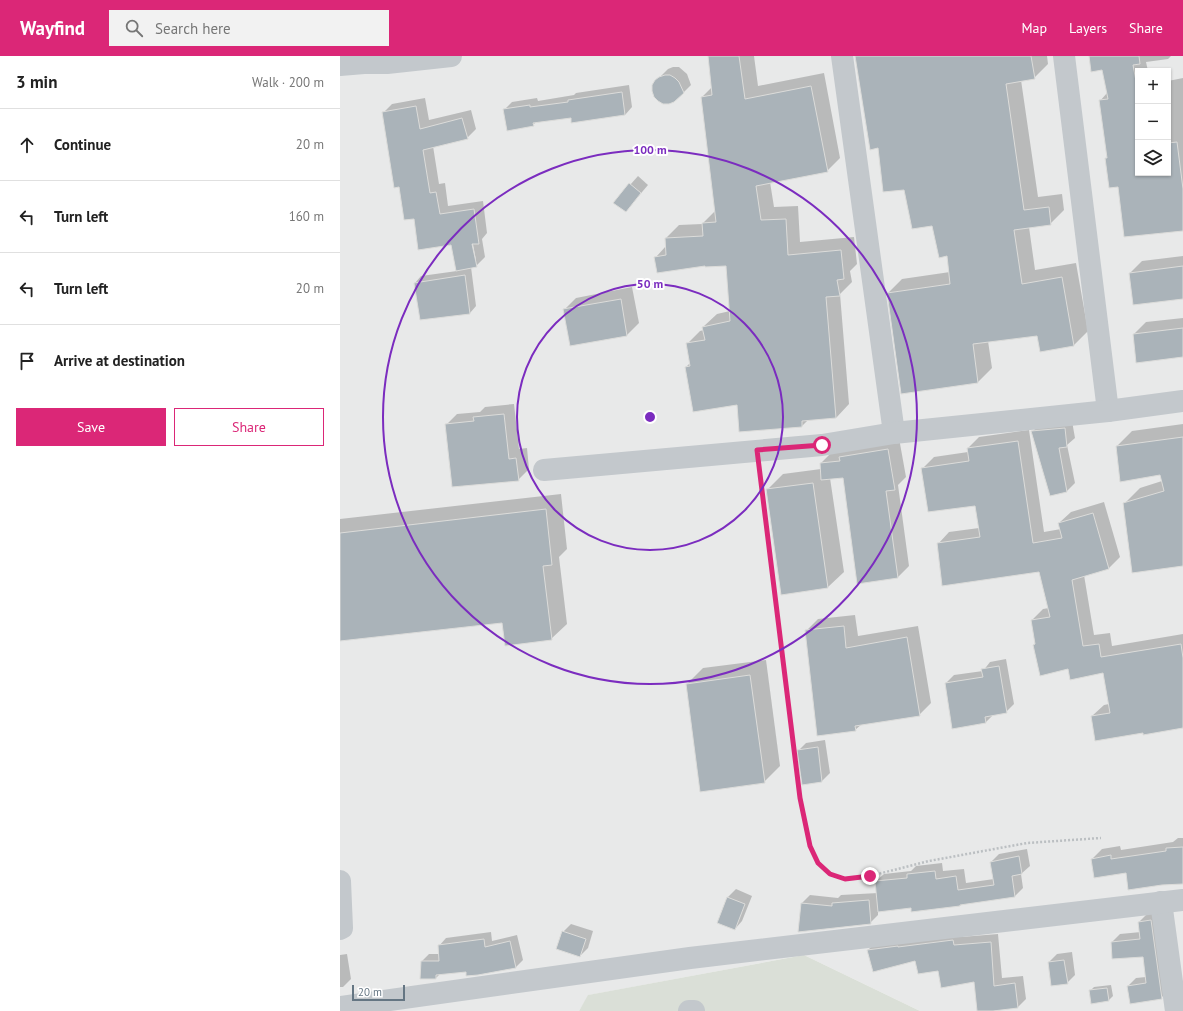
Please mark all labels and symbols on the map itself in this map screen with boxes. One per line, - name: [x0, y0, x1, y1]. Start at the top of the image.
- text: 100 m: [633, 142, 667, 157]
- text: 50 m: [637, 276, 663, 291]
- centre of rings: [643, 410, 657, 424]
- route start: [813, 436, 831, 454]
- route end: [861, 867, 879, 885]
- scale bar: [352, 983, 405, 1002]

